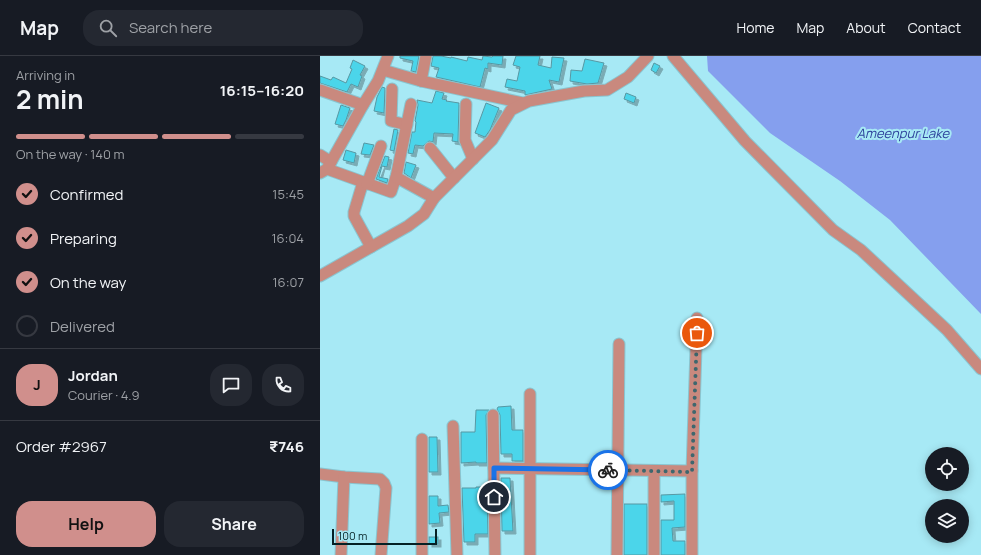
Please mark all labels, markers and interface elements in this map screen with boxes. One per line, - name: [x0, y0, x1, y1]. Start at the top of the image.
- search box: [83, 10, 363, 46]
- text: Map: [20, 15, 59, 41]
- icon: search: [97, 17, 119, 39]
- text: Search here: [129, 17, 212, 38]
- text: Home: [737, 18, 774, 37]
- text: Map: [796, 18, 824, 37]
- text: About: [846, 18, 886, 37]
- text: Contact: [908, 18, 961, 37]
- text: Arriving in: [16, 66, 75, 84]
- text: 16:15–16:20: [220, 80, 304, 101]
- text: 2 min: [16, 81, 84, 117]
- water label: Ameenpur Lake: [857, 124, 951, 142]
- text: On the way · 140 m: [16, 145, 125, 163]
- icon: check: [16, 183, 38, 205]
- text: Confirmed: [50, 184, 123, 205]
- text: 15:45: [272, 185, 304, 203]
- icon: check: [16, 227, 38, 249]
- text: Preparing: [50, 228, 117, 249]
- text: 16:04: [271, 229, 304, 247]
- icon: check: [16, 271, 38, 293]
- text: On the way: [50, 272, 126, 293]
- text: 16:07: [273, 273, 304, 291]
- text: Delivered: [50, 316, 115, 337]
- pin: [680, 316, 714, 350]
- icon: bag: [686, 322, 708, 344]
- button: chat: [210, 364, 252, 406]
- button: phone: [262, 364, 304, 406]
- text: Jordan: [68, 365, 118, 386]
- text: J: [33, 374, 41, 395]
- text: Courier · 4.9: [68, 386, 140, 404]
- text: Order #2967: [16, 436, 107, 457]
- text: ₹746: [269, 436, 304, 457]
- map controls: [925, 447, 969, 543]
- button: locate: [925, 447, 969, 491]
- courier: [588, 450, 628, 490]
- icon: bike: [597, 459, 619, 481]
- pin: [477, 480, 511, 514]
- icon: home: [483, 486, 505, 508]
- button: layers: [925, 499, 969, 543]
- button: Help: [16, 501, 156, 547]
- button: Share: [164, 501, 304, 547]
- scale bar: [332, 527, 437, 546]
- text: 100 m: [338, 528, 367, 543]

